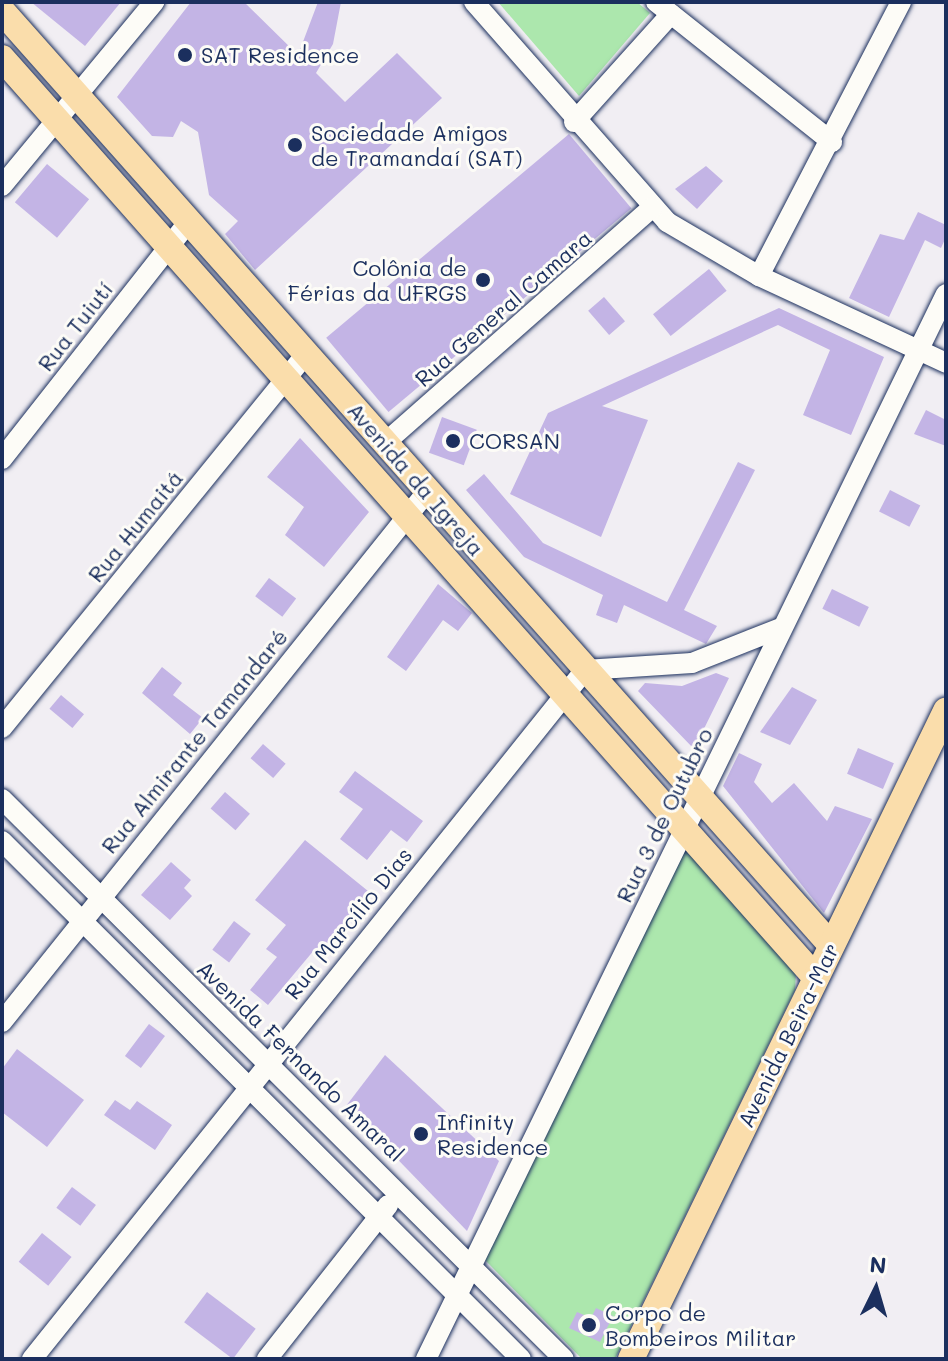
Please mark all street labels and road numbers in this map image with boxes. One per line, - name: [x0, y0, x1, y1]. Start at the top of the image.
- street label: Rua General Camara: [409, 224, 597, 392]
- street label: Rua Tuiutí: [32, 276, 118, 376]
- street label: Avenida da Igreja: [342, 397, 490, 561]
- street label: Rua Humaitá: [82, 465, 188, 587]
- street label: Rua Almirante Tamandaré: [95, 624, 293, 858]
- street label: Rua 3 de Outubro: [610, 724, 718, 906]
- street label: Rua Marcílio Dias: [279, 842, 417, 1004]
- street label: Avenida Beira-Mar: [732, 938, 844, 1132]
- street label: Avenida Fernando Amaral: [192, 955, 410, 1167]

